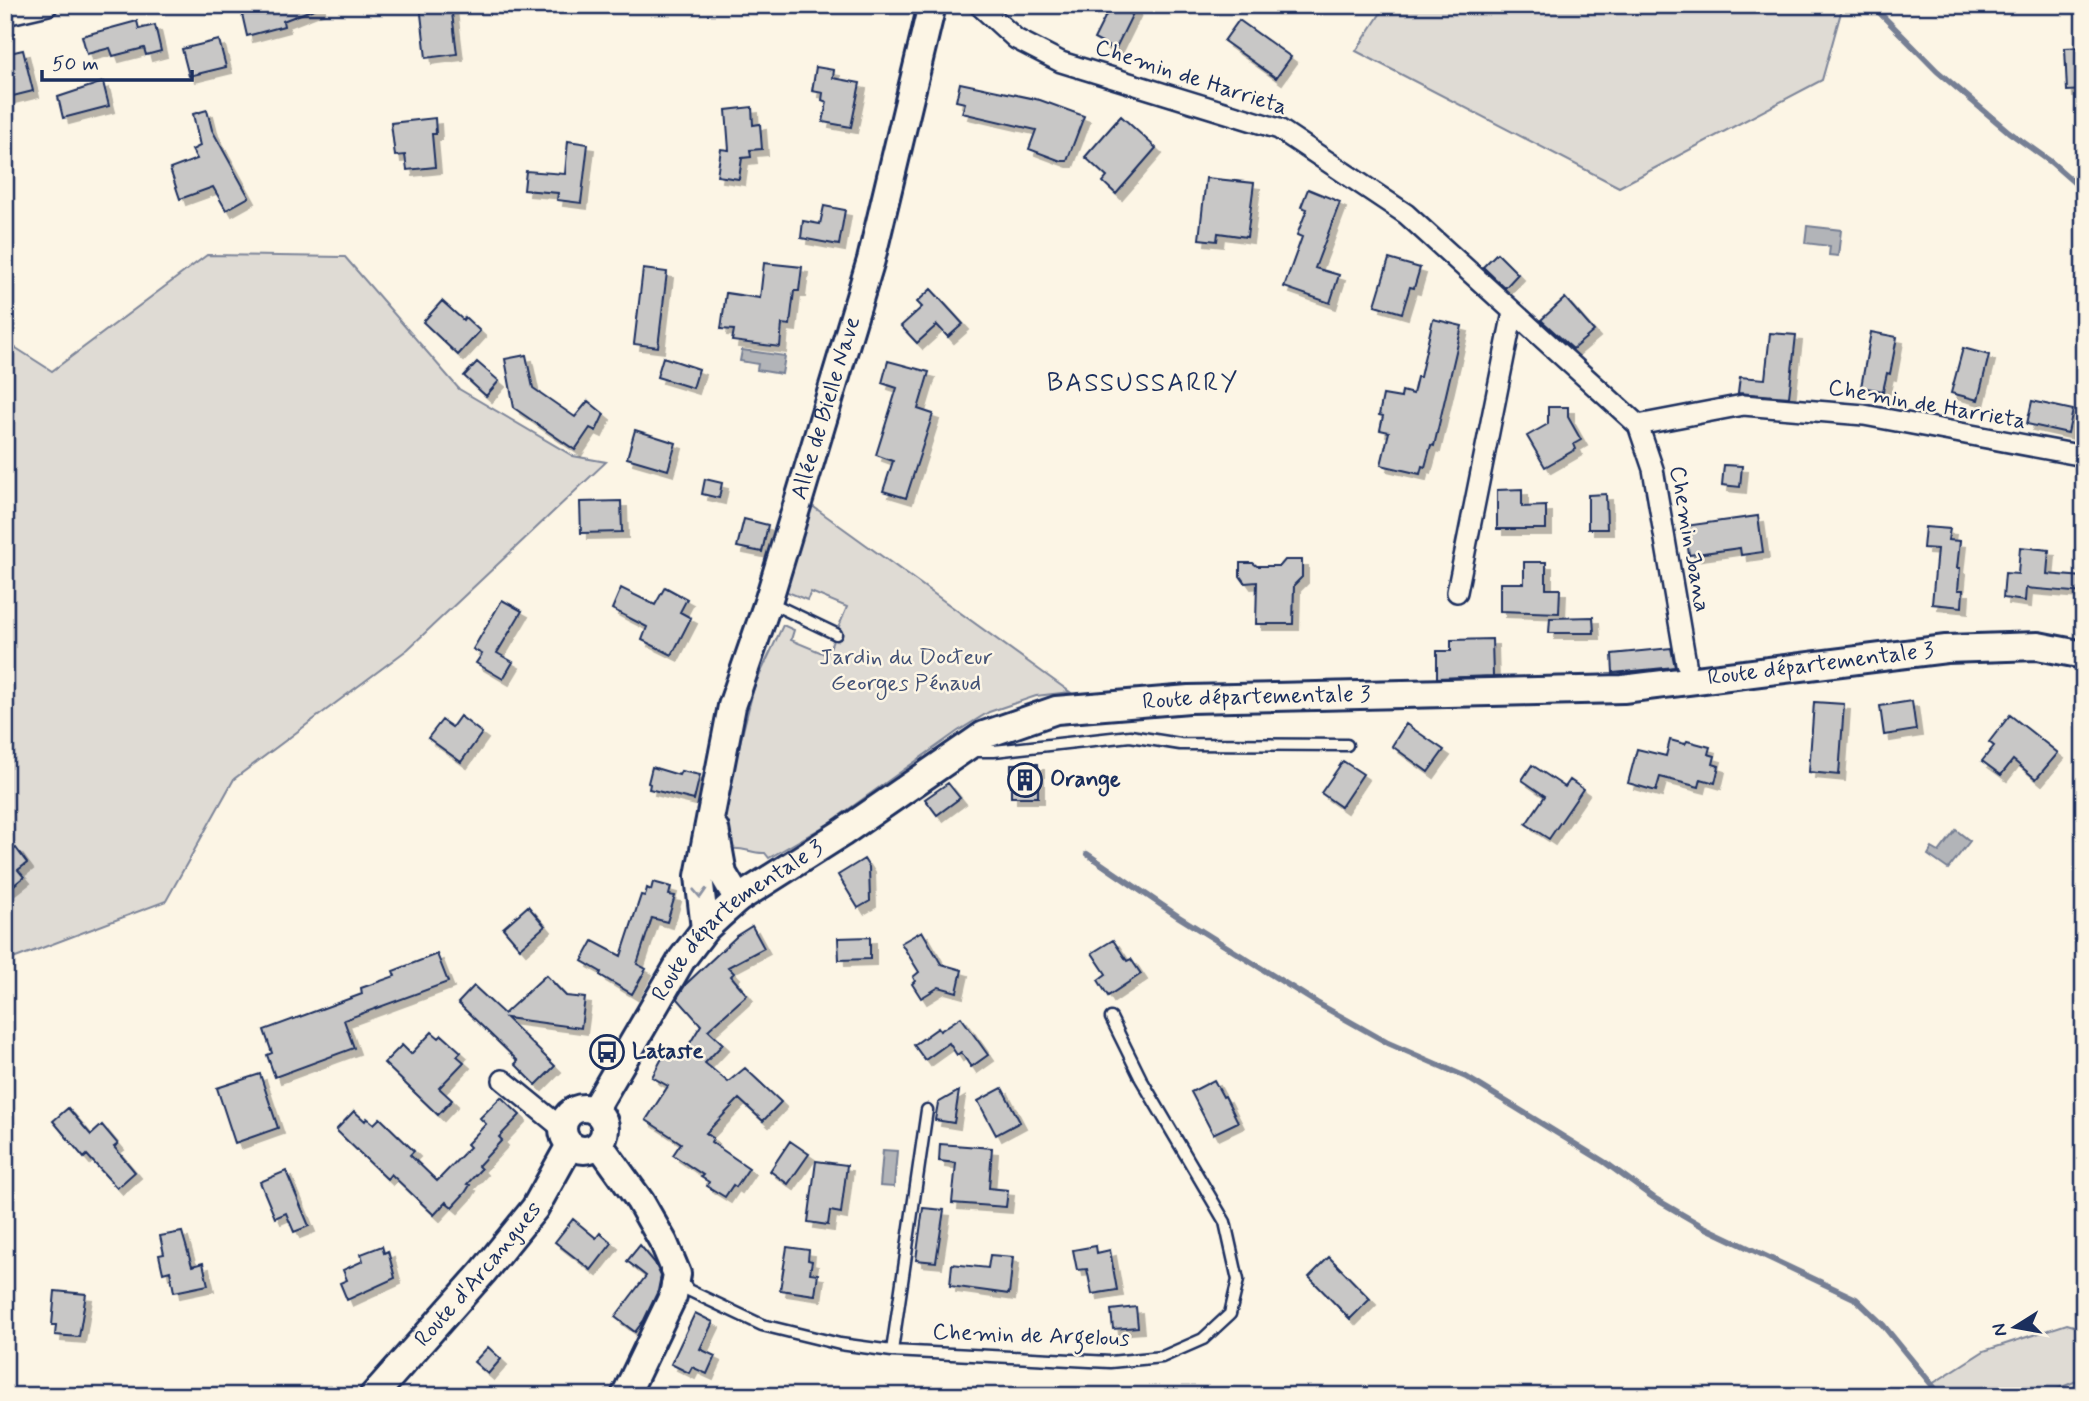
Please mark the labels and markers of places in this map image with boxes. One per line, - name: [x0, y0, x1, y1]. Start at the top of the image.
- building icon: Orange: [1006, 761, 1044, 799]
- place label: Orange: [1050, 765, 1121, 797]
- bus stop icon: Lataste: [588, 1033, 626, 1071]
- place label: Lataste: [632, 1037, 704, 1067]

